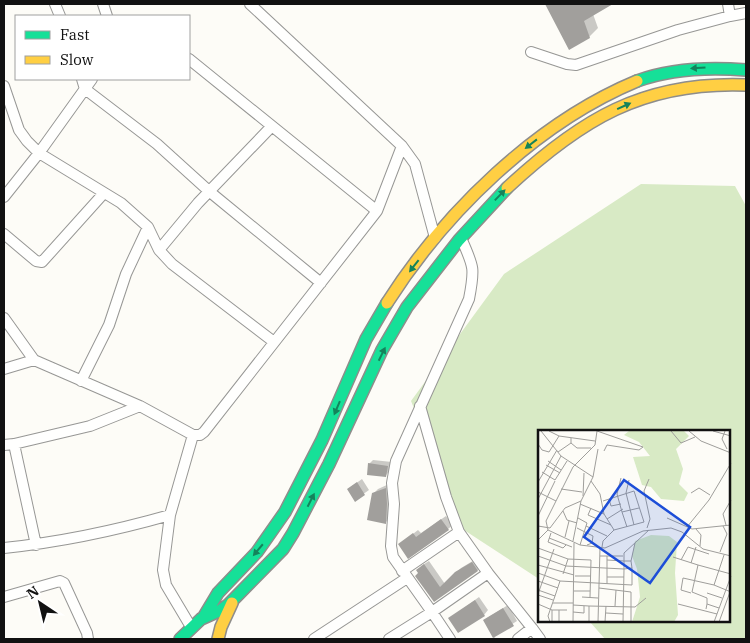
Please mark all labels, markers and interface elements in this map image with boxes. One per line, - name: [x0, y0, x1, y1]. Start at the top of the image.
- legend: [15, 15, 190, 80]
- text: Fast: [60, 25, 90, 44]
- text: Slow: [60, 50, 94, 69]
- one-way arrow: [689, 65, 705, 73]
- one-way arrow: [617, 102, 631, 110]
- one-way arrow: [525, 138, 538, 149]
- one-way arrow: [494, 190, 506, 202]
- one-way arrow: [408, 259, 419, 272]
- one-way arrow: [378, 347, 386, 361]
- one-way arrow: [333, 401, 341, 416]
- inset map: [538, 430, 730, 623]
- one-way arrow: [307, 493, 315, 507]
- one-way arrow: [253, 543, 264, 556]
- north arrow: [15, 578, 65, 628]
- text: N: [23, 582, 42, 603]

